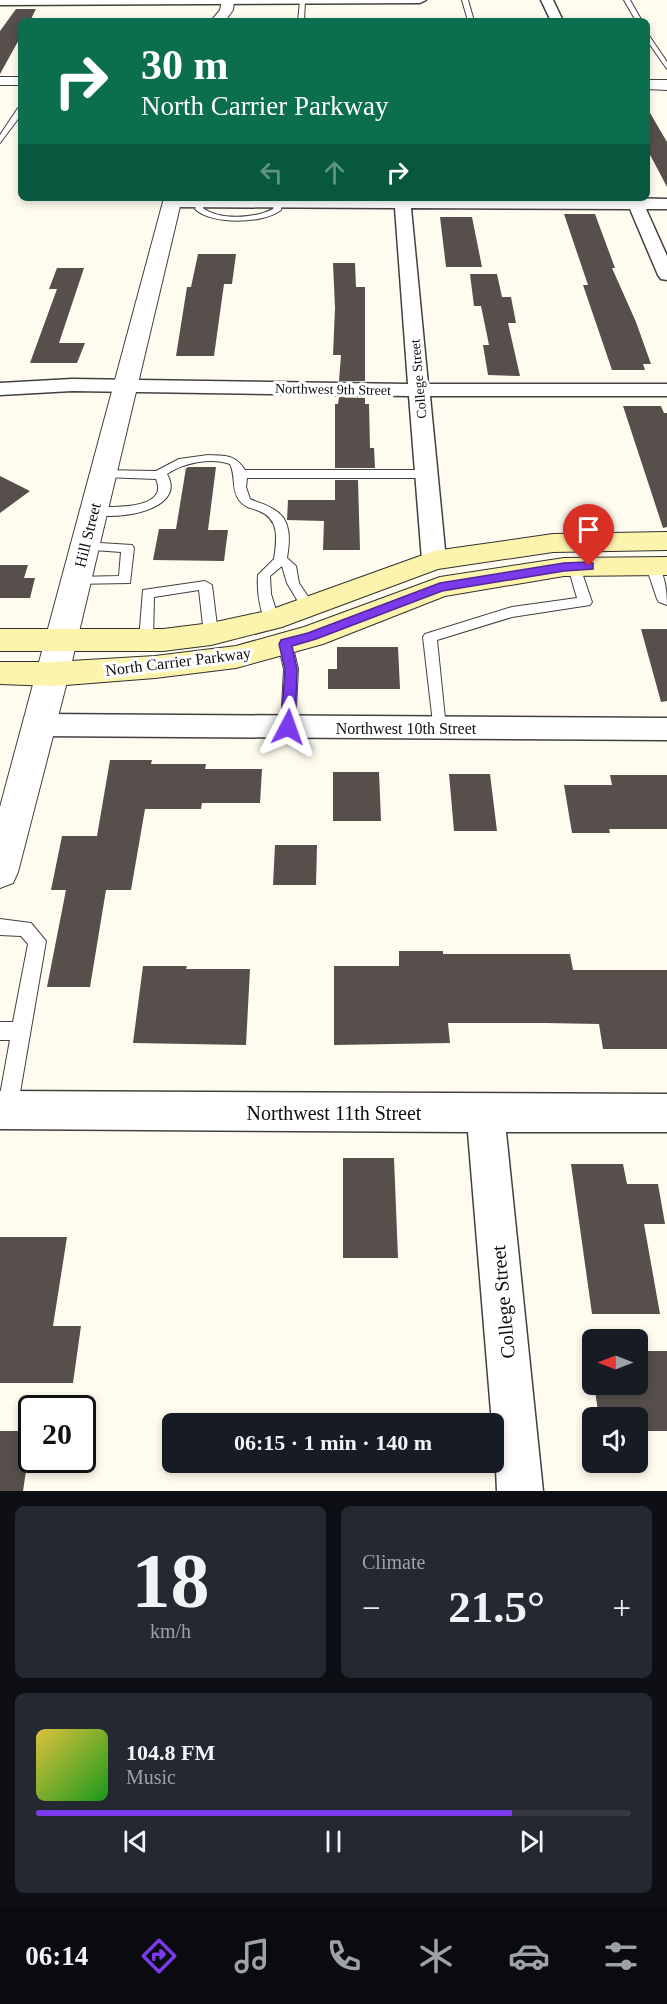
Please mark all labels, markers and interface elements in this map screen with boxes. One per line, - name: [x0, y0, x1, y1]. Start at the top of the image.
- icon: right: [42, 42, 120, 120]
- text: 30 m: [141, 42, 229, 88]
- text: North Carrier Parkway: [141, 91, 388, 121]
- icon: left: [255, 156, 288, 189]
- icon: ahead: [318, 156, 351, 189]
- icon: right: [381, 156, 414, 189]
- street label: College Street: [408, 338, 429, 419]
- street label: Northwest 9th Street: [275, 381, 391, 398]
- street label: Hill Street: [71, 500, 104, 569]
- pin: [563, 504, 614, 566]
- icon: arrive: [572, 513, 605, 546]
- street label: North Carrier Parkway: [104, 644, 252, 680]
- position arrow: [256, 695, 320, 759]
- street label: Northwest 10th Street: [336, 720, 477, 737]
- street label: Northwest 11th Street: [247, 1102, 422, 1124]
- street label: College Street: [487, 1244, 520, 1360]
- north arrow: [582, 1329, 648, 1395]
- map controls: [582, 1329, 648, 1473]
- speed limit sign: 20: [18, 1395, 96, 1473]
- button: sound: [582, 1407, 648, 1473]
- text: 06:15 · 1 min · 140 m: [234, 1430, 432, 1455]
- text: 18: [132, 1537, 210, 1624]
- text: Climate: [362, 1551, 425, 1573]
- text: 21.5°: [448, 1582, 545, 1632]
- text: −: [362, 1590, 381, 1626]
- text: +: [612, 1590, 631, 1626]
- text: km/h: [150, 1620, 191, 1642]
- text: 104.8 FM: [126, 1740, 215, 1765]
- text: Music: [126, 1766, 176, 1788]
- icon: previous: [119, 1825, 152, 1858]
- icon: pause: [317, 1825, 350, 1858]
- icon: next: [515, 1825, 548, 1858]
- icon: directions: [138, 1935, 180, 1977]
- icon: music: [231, 1935, 273, 1977]
- icon: phone: [323, 1935, 365, 1977]
- icon: climate: [415, 1935, 457, 1977]
- icon: car: [508, 1935, 550, 1977]
- icon: filters: [600, 1935, 642, 1977]
- text: 06:14: [25, 1941, 88, 1971]

